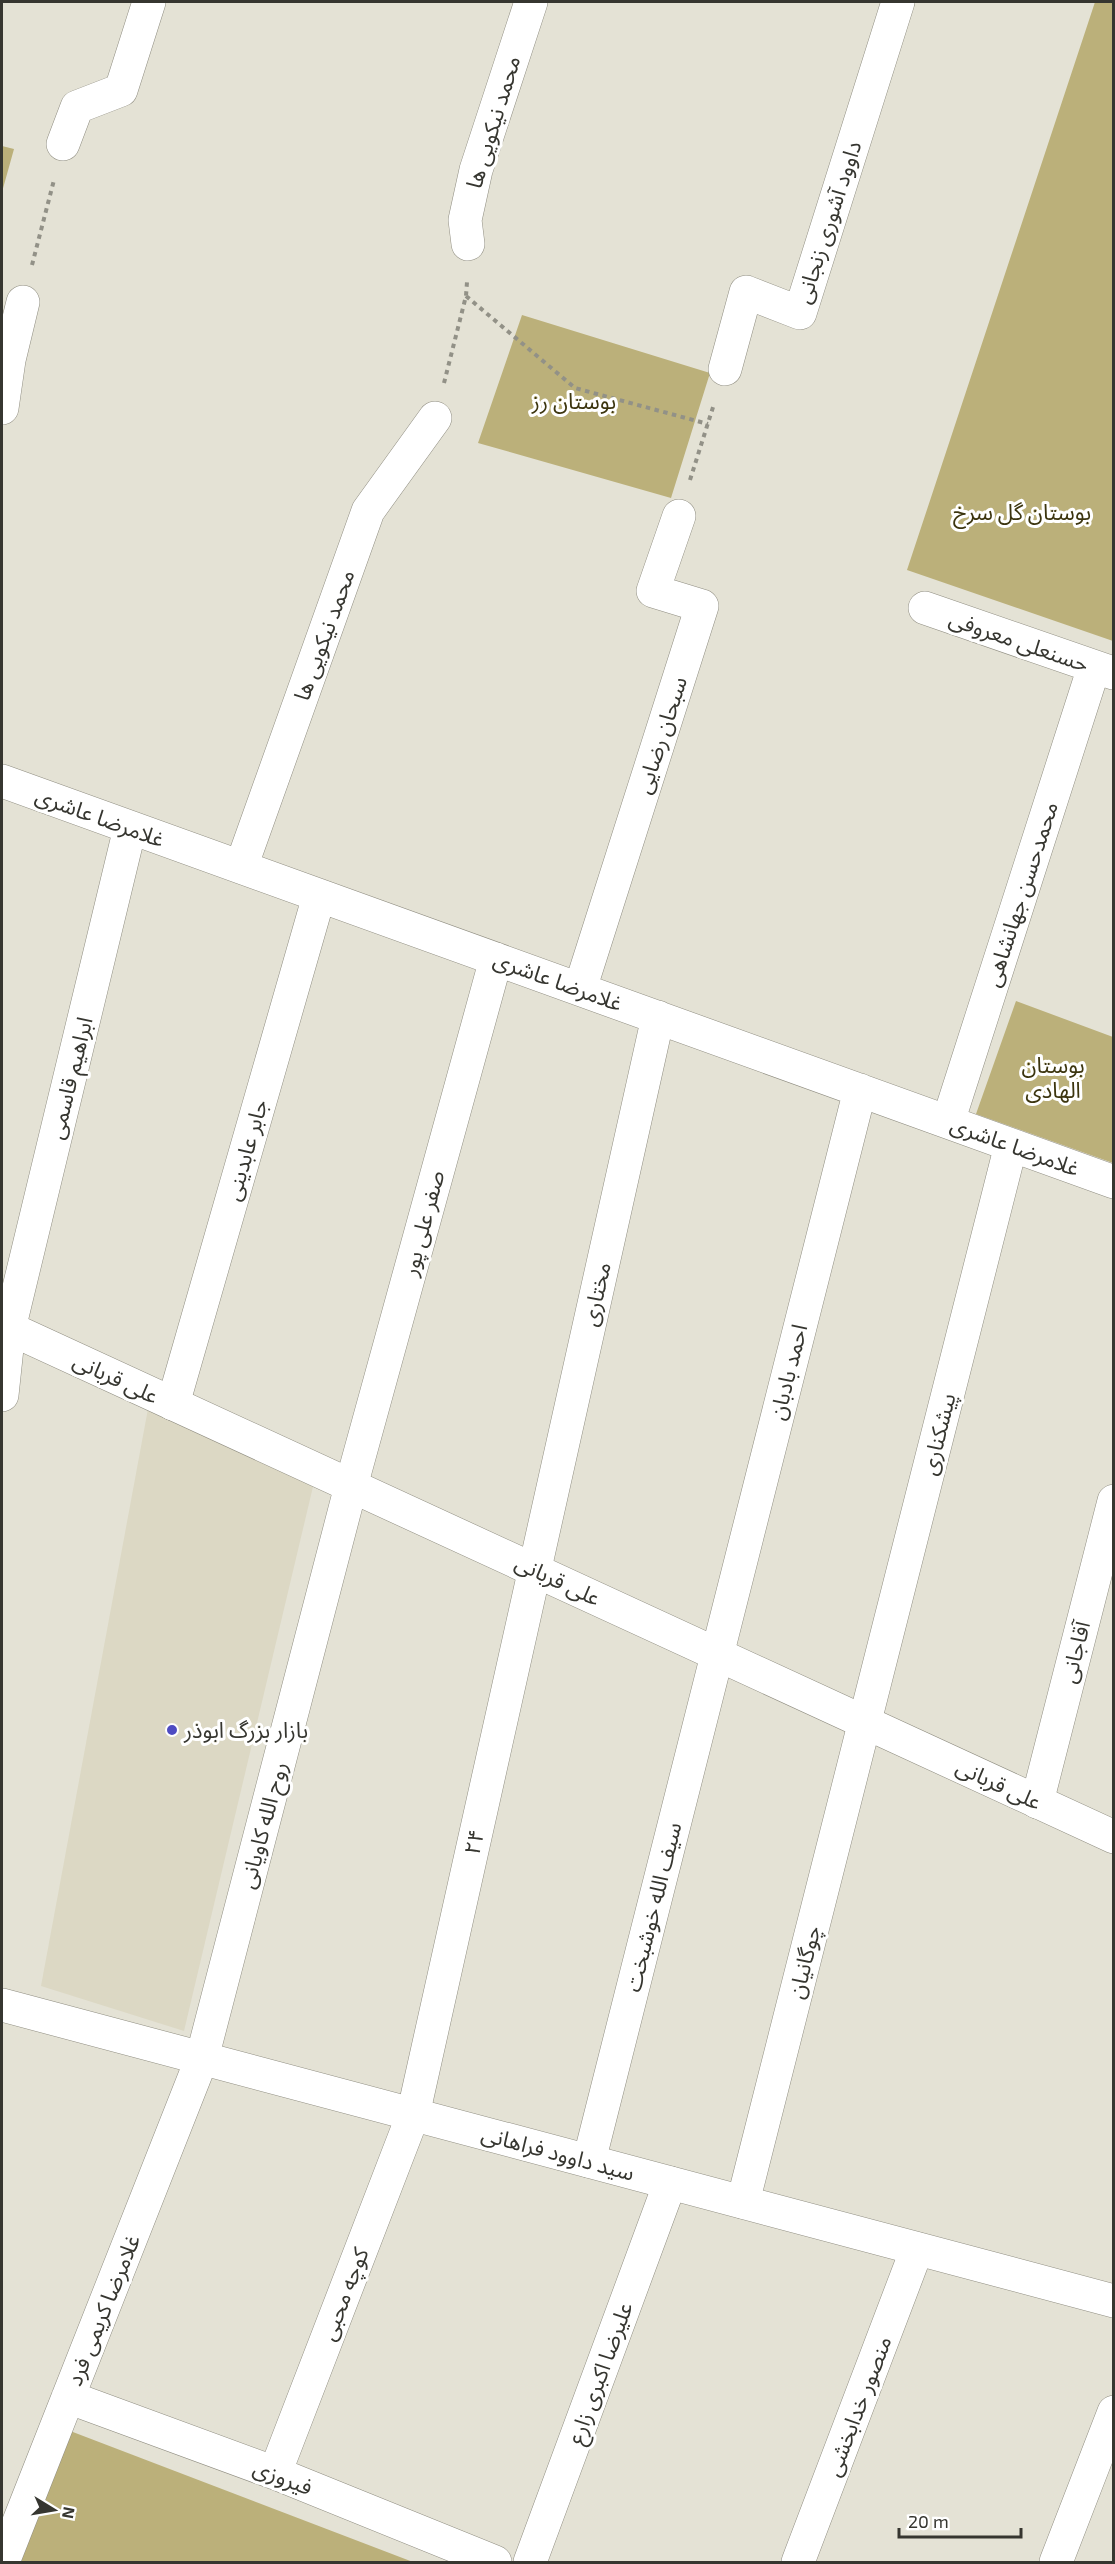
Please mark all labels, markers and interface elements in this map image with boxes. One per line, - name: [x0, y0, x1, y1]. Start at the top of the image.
- street label: محمد نیکویی ها: [460, 52, 526, 191]
- street label: داوود آشوری زنجانی: [789, 137, 867, 307]
- park label: بوستان رز: [531, 387, 616, 415]
- park label: بوستان گل سرخ: [953, 498, 1091, 529]
- street label: محمد نیکویی ها: [287, 566, 360, 704]
- street label: حسنعلی معروفی: [946, 604, 1093, 677]
- street label: سبحان رضایی: [629, 673, 693, 797]
- street label: غلامرضا عاشری: [32, 781, 168, 852]
- street label: محمدحسن جهانشاهی: [978, 798, 1063, 990]
- street label: غلامرضا عاشری: [490, 945, 626, 1016]
- street label: ابراهیم قاسمی: [41, 1014, 102, 1143]
- park label: بوستان الهادی: [1021, 1051, 1085, 1103]
- street label: جابر عابدینی: [218, 1096, 273, 1204]
- street label: غلامرضا عاشری: [947, 1110, 1083, 1181]
- street label: صفر علی پور: [395, 1167, 452, 1280]
- street label: مختاری: [575, 1259, 617, 1329]
- street label: احمد بادبان: [763, 1321, 812, 1423]
- street label: علی قربانی: [69, 1346, 163, 1409]
- street label: پیشکناری: [914, 1390, 963, 1478]
- street label: علی قربانی: [511, 1548, 605, 1611]
- street label: آقاجانی: [1054, 1617, 1096, 1686]
- place label: بازار بزرگ ابوذر: [183, 1716, 308, 1744]
- marker: بازار بزرگ ابوذر: [165, 1723, 179, 1737]
- street label: علی قربانی: [952, 1752, 1046, 1815]
- street label: روح الله کاویانی: [233, 1758, 296, 1892]
- street label: سیف الله خوشبخت: [618, 1819, 687, 1995]
- street label: ۲۴: [458, 1827, 489, 1857]
- street label: چوگانیان: [781, 1922, 828, 2002]
- street label: سید داوود فراهانی: [479, 2119, 638, 2186]
- street label: غلامرضا کریمی فرد: [60, 2230, 145, 2389]
- street label: کوچه محبی: [313, 2243, 376, 2345]
- street label: علیرضا اکبری زارع: [561, 2298, 642, 2449]
- street label: منصور خدابخشی: [818, 2332, 898, 2480]
- street label: فیروزی: [249, 2453, 317, 2501]
- north arrow: [24, 2480, 84, 2540]
- scale bar: [899, 2501, 1020, 2539]
- text: N: [59, 2505, 80, 2520]
- text: 20 m: [908, 2510, 949, 2532]

